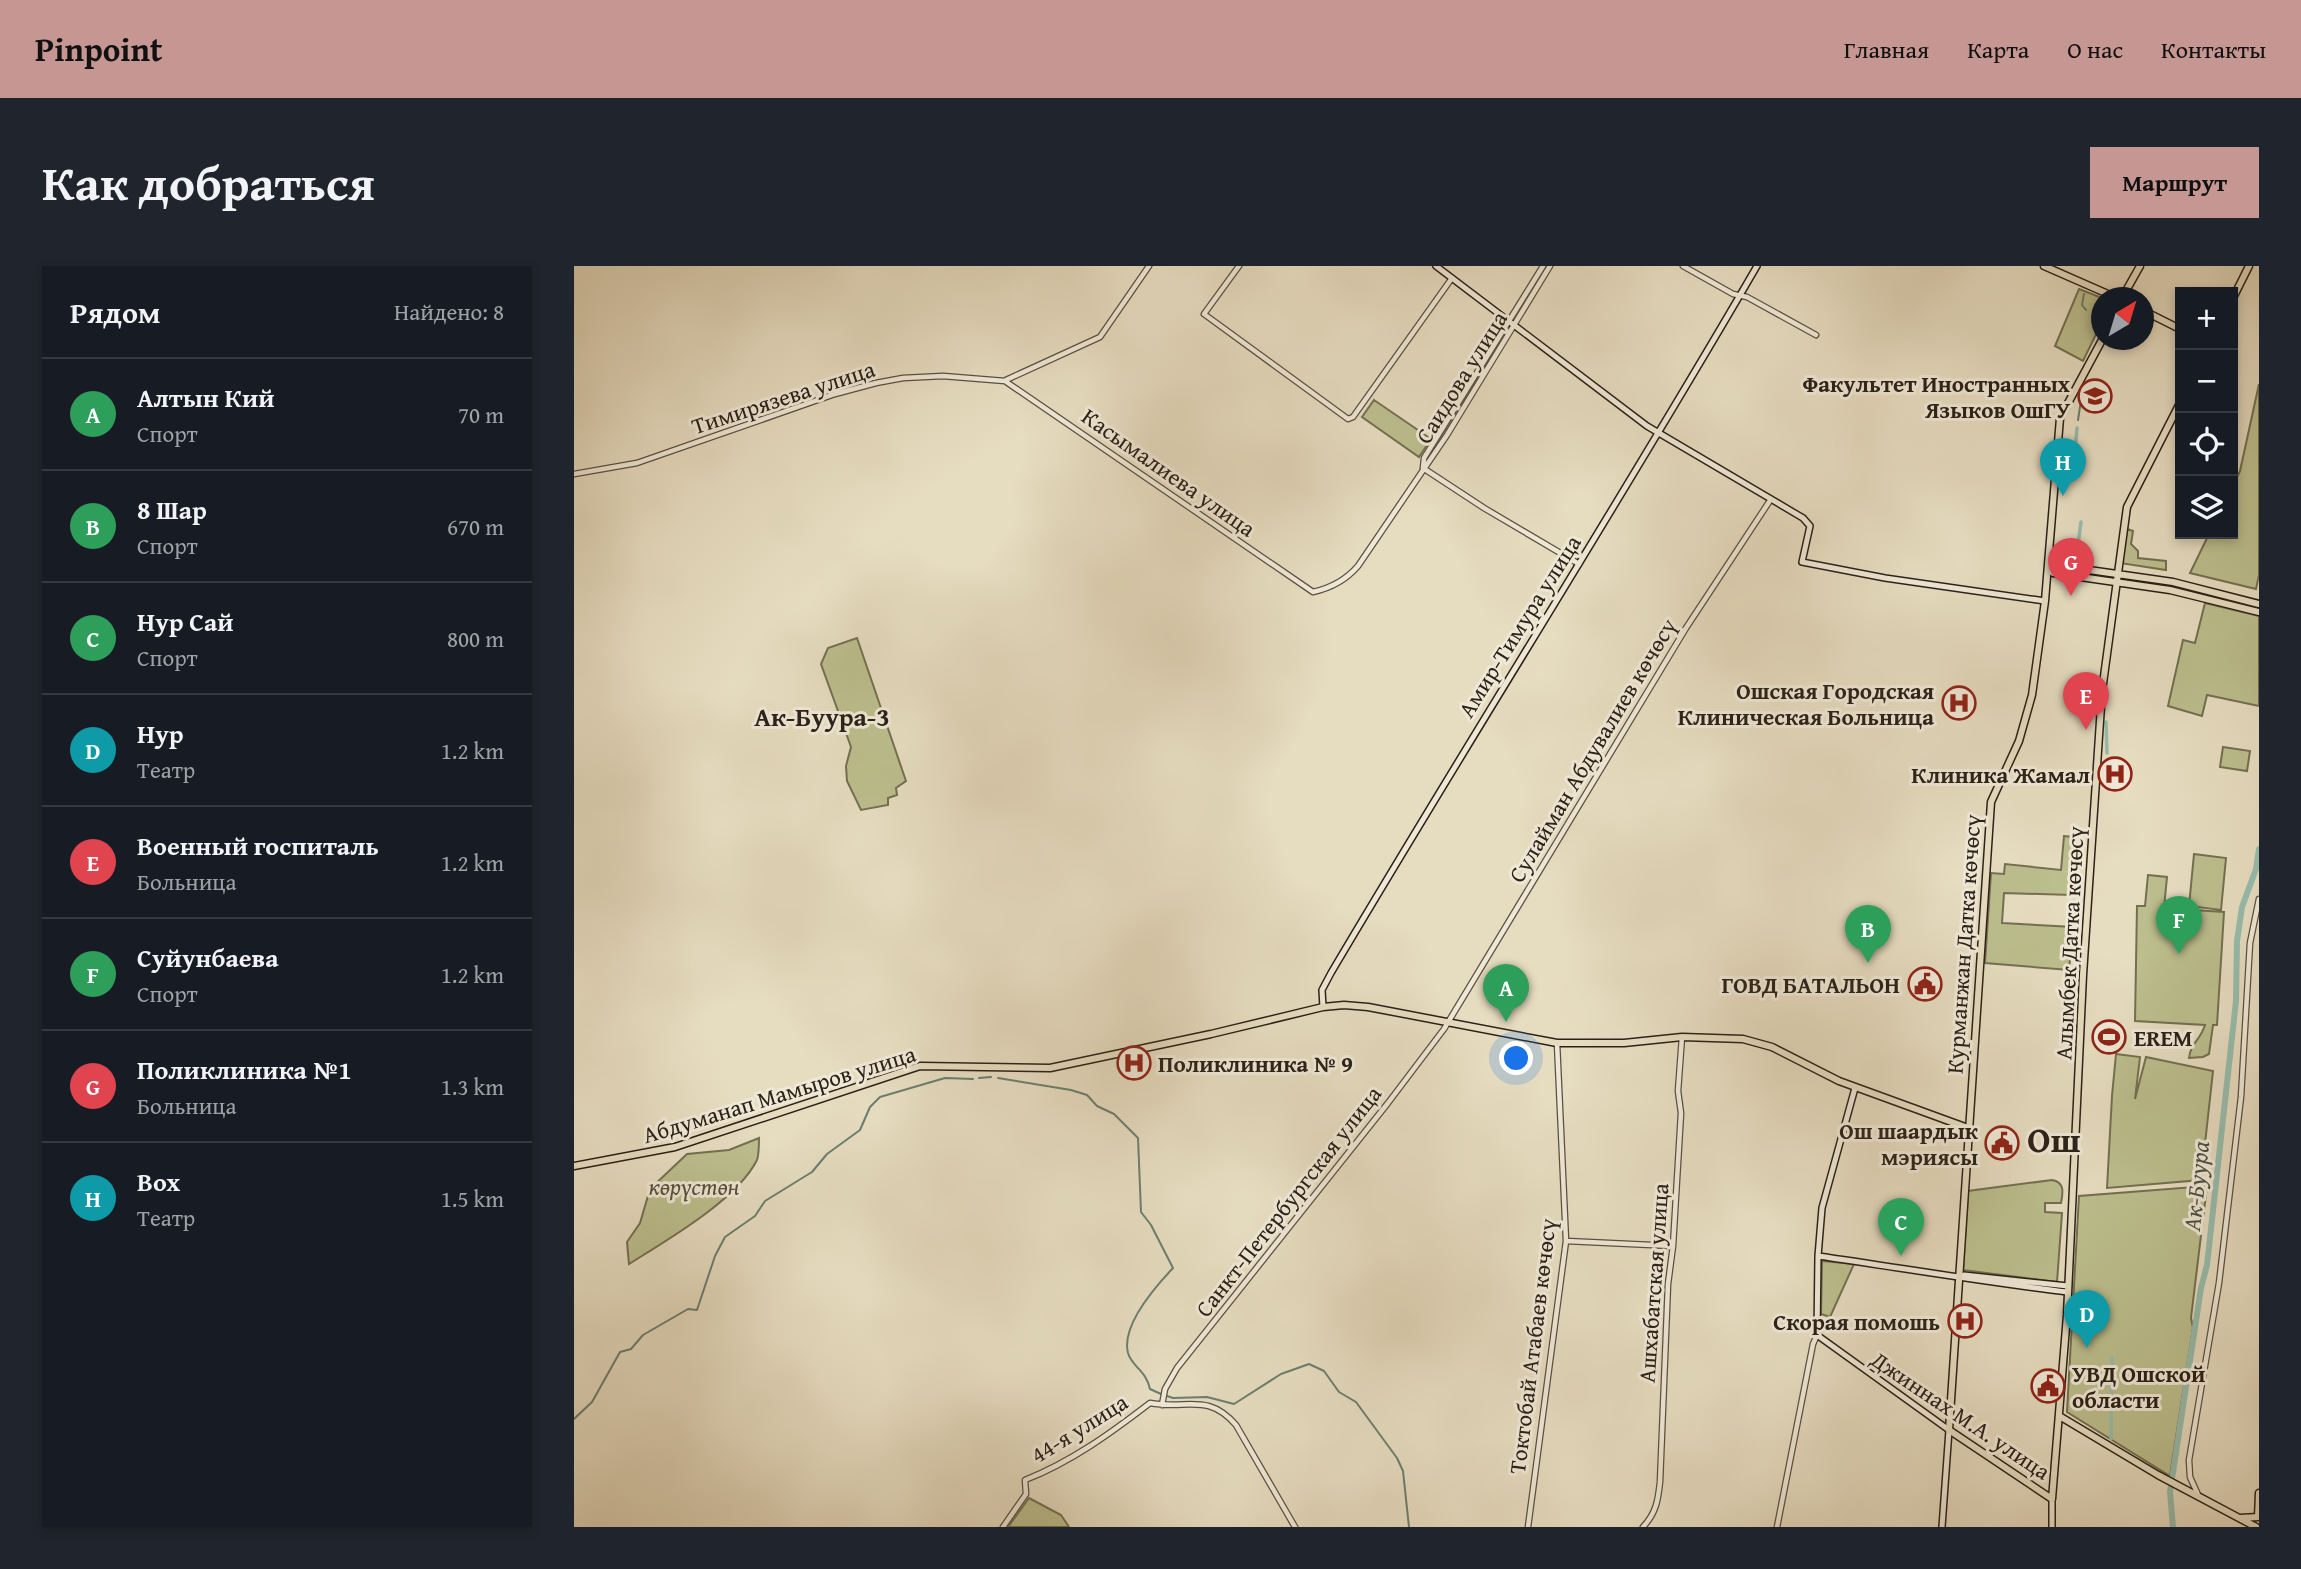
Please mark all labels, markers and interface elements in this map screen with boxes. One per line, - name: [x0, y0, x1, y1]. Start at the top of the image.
- text: Pinpoint: [35, 25, 162, 73]
- text: Главная: [1844, 32, 1929, 67]
- text: Карта: [1967, 32, 2029, 67]
- text: О нас: [2067, 32, 2123, 67]
- text: Контакты: [2161, 32, 2266, 67]
- text: Как добраться: [42, 146, 375, 218]
- button: Маршрут: [2090, 147, 2259, 218]
- north arrow: [2091, 287, 2154, 350]
- map controls: [2175, 287, 2238, 539]
- button: +: [2175, 287, 2238, 350]
- text: Рядом: [70, 290, 161, 334]
- text: Найдено: 8: [394, 295, 504, 328]
- street label: Саидова улица: [1407, 304, 1515, 450]
- button: −: [2175, 350, 2238, 413]
- street label: Тимирязева улица: [687, 352, 879, 442]
- place label: Факультет Иностранных Языков ОшГУ: [1803, 367, 2071, 426]
- school or university icon: Факультет Иностранных Языков ОшГУ: [2076, 377, 2114, 415]
- text: Алтын Кий: [137, 378, 275, 417]
- text: A: [86, 398, 100, 431]
- text: 70 m: [458, 398, 504, 431]
- street label: Касымалиева улица: [1075, 400, 1263, 544]
- button: locate: [2175, 413, 2238, 476]
- text: Спорт: [137, 417, 198, 450]
- pin: H: [2040, 438, 2086, 496]
- button: layers: [2175, 476, 2238, 539]
- text: 8 Шар: [137, 490, 207, 529]
- text: B: [86, 510, 100, 543]
- text: 670 m: [447, 510, 504, 543]
- street label: Амир-Тимура улица: [1449, 528, 1589, 724]
- text: Спорт: [137, 529, 198, 562]
- pin: G: [2048, 538, 2094, 596]
- text: Нур Сай: [137, 602, 234, 641]
- street label: Сулайман Абдувалиев көчөсү: [1500, 612, 1684, 888]
- text: C: [86, 622, 100, 655]
- text: 800 m: [447, 622, 504, 655]
- text: Спорт: [137, 641, 198, 674]
- pin: E: [2063, 672, 2109, 730]
- place label: Ошская Городская Клиническая Больница: [1678, 674, 1934, 733]
- hospital icon: Ошская Городская Клиническая Больница: [1940, 684, 1978, 722]
- district label: Ак-Буура-3: [754, 697, 890, 736]
- text: Нур: [137, 714, 184, 753]
- text: D: [86, 734, 100, 767]
- text: 1.2 km: [441, 734, 504, 767]
- text: Театр: [137, 753, 195, 786]
- hospital icon: Клиника Жамал: [2096, 755, 2134, 793]
- place label: Клиника Жамал: [1911, 758, 2090, 791]
- street label: Курманжан Датка көчөсү: [1937, 813, 1989, 1075]
- street label: Алымбек Датка көчөсү: [2046, 825, 2092, 1061]
- text: Военный госпиталь: [137, 826, 379, 865]
- text: E: [87, 846, 99, 879]
- text: 1.2 km: [441, 846, 504, 879]
- text: Больница: [137, 865, 236, 898]
- pin: F: [2156, 896, 2202, 954]
- pin: B: [1845, 905, 1891, 963]
- text: Суйунбаева: [137, 938, 279, 977]
- text: F: [87, 958, 99, 991]
- text: 1.2 km: [441, 958, 504, 991]
- pin: A: [1483, 964, 1529, 1022]
- public building icon: ГОВД БАТАЛЬОН: [1906, 965, 1944, 1003]
- place label: ГОВД БАТАЛЬОН: [1721, 968, 1900, 1001]
- text: Спорт: [137, 977, 198, 1010]
- sports icon: EREM: [2090, 1018, 2128, 1056]
- place label: EREM: [2134, 1021, 2193, 1054]
- street label: Абдуманап Мамыров улица: [639, 1037, 920, 1151]
- your location: [1499, 1041, 1533, 1075]
- hospital icon: Поликлиника № 9: [1115, 1044, 1153, 1082]
- place label: Поликлиника № 9: [1158, 1047, 1353, 1080]
- text: Поликлиника №1: [137, 1050, 352, 1089]
- text: G: [86, 1070, 100, 1103]
- text: 1.3 km: [441, 1070, 504, 1103]
- street label: Санкт-Петербургская улица: [1187, 1078, 1389, 1324]
- text: Больница: [137, 1089, 236, 1122]
- district label: Ош: [2027, 1111, 2081, 1166]
- place label: Ош шаардык мэриясы: [1839, 1114, 1979, 1173]
- public building icon: Ош шаардык мэриясы: [1983, 1124, 2021, 1162]
- water label: Ак-Буура: [2174, 1139, 2218, 1234]
- text: Box: [137, 1162, 180, 1201]
- park label: көрүстөн: [649, 1170, 740, 1203]
- text: H: [85, 1182, 101, 1215]
- text: 1.5 km: [441, 1182, 504, 1215]
- street label: Ашхабатская улица: [1630, 1182, 1676, 1384]
- pin: C: [1878, 1198, 1924, 1256]
- text: Театр: [137, 1201, 195, 1234]
- street label: Токтобай Атабаев көчөсү: [1500, 1216, 1564, 1476]
- pin: D: [2064, 1290, 2110, 1348]
- hospital icon: Скорая помошь: [1946, 1302, 1984, 1340]
- place label: Скорая помошь: [1773, 1305, 1940, 1338]
- street label: Джиннах М.А. улица: [1864, 1342, 2057, 1487]
- place label: УВД Ошской области: [2072, 1357, 2205, 1416]
- public building icon: УВД Ошской области: [2029, 1367, 2067, 1405]
- street label: 44-я улица: [1024, 1385, 1134, 1471]

